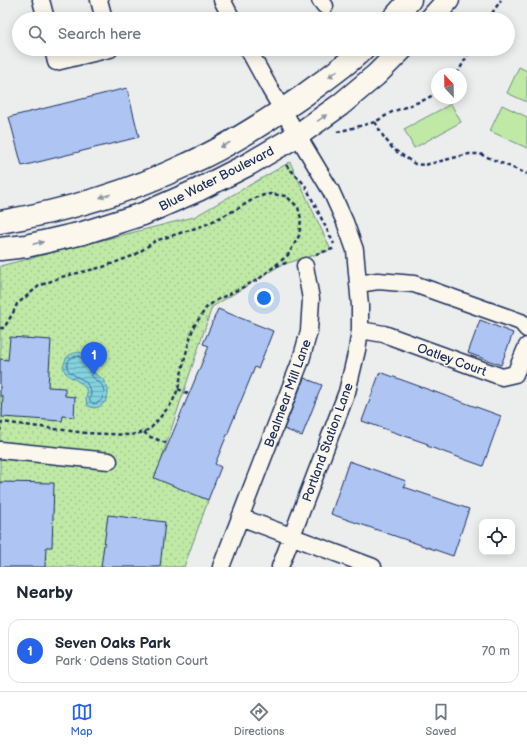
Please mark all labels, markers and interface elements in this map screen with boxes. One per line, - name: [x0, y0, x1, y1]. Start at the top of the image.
- search box: [12, 12, 515, 56]
- icon: search: [26, 23, 48, 45]
- text: Search here: [58, 25, 141, 44]
- north arrow: [431, 68, 467, 104]
- one-way arrow: [327, 69, 338, 78]
- one-way arrow: [317, 114, 327, 122]
- one-way arrow: [219, 142, 230, 149]
- street label: Blue Water Boulevard: [156, 143, 277, 215]
- one-way arrow: [99, 194, 111, 200]
- one-way arrow: [32, 239, 45, 245]
- your location: [254, 288, 274, 308]
- street label: Bealmear Mill Lane: [261, 337, 315, 450]
- street label: Oatley Court: [415, 340, 488, 380]
- pin: 1: [81, 342, 107, 375]
- street label: Portland Station Lane: [299, 380, 357, 504]
- map controls: [479, 519, 515, 555]
- button: locate: [479, 519, 515, 555]
- text: Nearby: [16, 583, 73, 603]
- text: Seven Oaks Park: [55, 634, 171, 653]
- text: 1: [27, 643, 33, 659]
- text: 70 m: [482, 643, 510, 659]
- text: Park · Odens Station Court: [55, 653, 208, 669]
- tab: Map: [71, 701, 93, 738]
- tab: Directions: [234, 701, 284, 738]
- tab: Saved: [426, 701, 456, 738]

